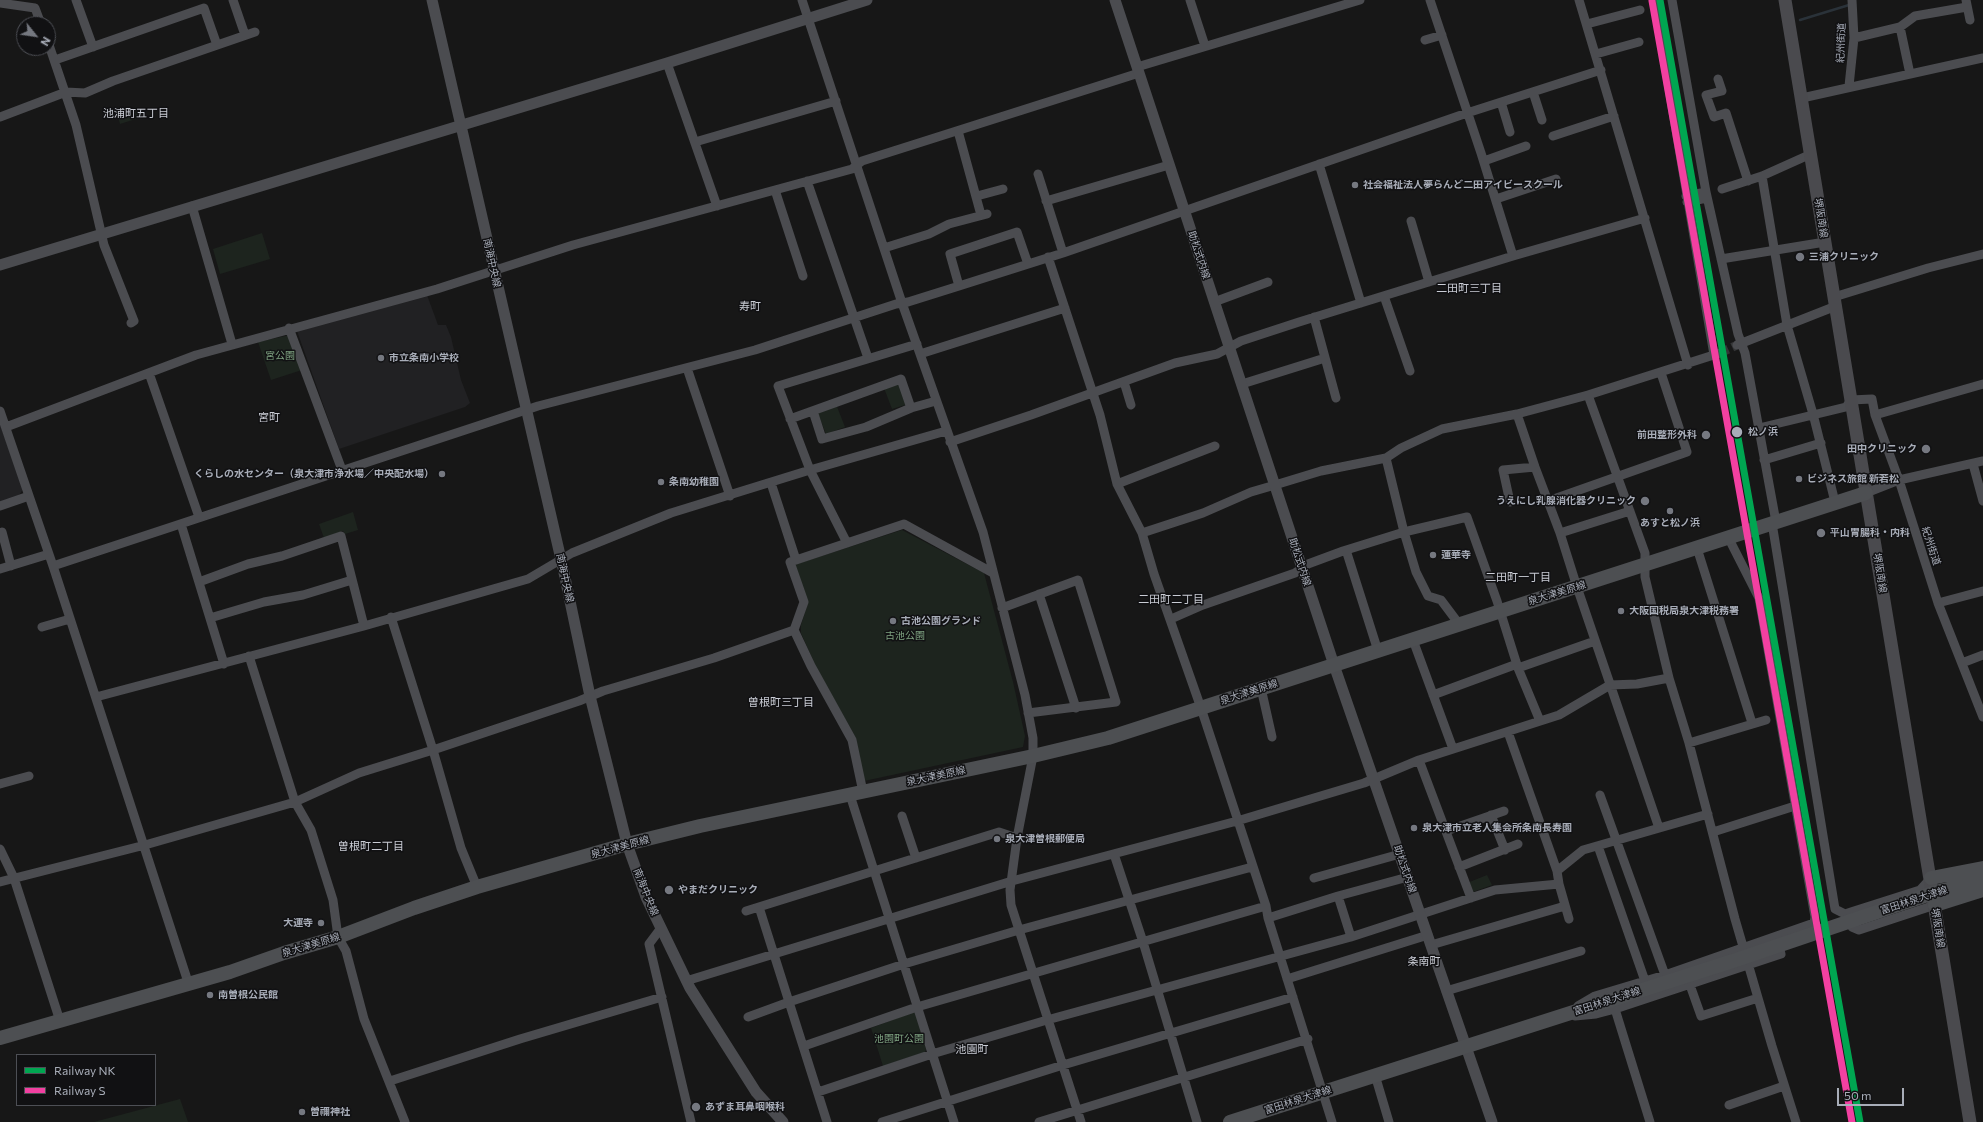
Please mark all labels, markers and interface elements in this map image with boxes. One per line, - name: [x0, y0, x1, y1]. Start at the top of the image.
- north arrow: [16, 16, 56, 56]
- street label: 紀州街道: [1834, 23, 1848, 63]
- text: N: [38, 35, 54, 49]
- district label: 池浦町五丁目: [103, 106, 169, 120]
- place label: 社会福祉法人夢らんど二田アイビースクール: [1363, 179, 1563, 191]
- marker: 社会福祉法人夢らんど二田アイビースクール: [1350, 180, 1360, 190]
- street label: 堺阪南線: [1812, 197, 1830, 239]
- street label: 助松式内線: [1186, 229, 1212, 281]
- street label: 南海中央線: [481, 237, 503, 289]
- marker: 三浦クリニック: [1794, 251, 1806, 263]
- place label: 三浦クリニック: [1809, 251, 1879, 263]
- district label: 二田町三丁目: [1436, 281, 1502, 295]
- district label: 寿町: [739, 299, 761, 313]
- park label: 宮公園: [265, 350, 295, 362]
- place label: 市立条南小学校: [389, 352, 459, 364]
- marker: 市立条南小学校: [376, 353, 386, 363]
- district label: 宮町: [258, 410, 280, 424]
- marker: 松ノ浜: [1730, 425, 1744, 439]
- place label: 松ノ浜: [1748, 426, 1778, 438]
- place label: 前田整形外科: [1637, 429, 1697, 441]
- marker: 前田整形外科: [1700, 429, 1712, 441]
- place label: 田中クリニック: [1847, 443, 1917, 455]
- marker: 田中クリニック: [1920, 443, 1932, 455]
- place label: くらしの水センター（泉大津市浄水場／中央配水場）: [194, 468, 434, 480]
- marker: くらしの水センター（泉大津市浄水場／中央配水場）: [437, 469, 447, 479]
- place label: ビジネス旅館 新若松: [1807, 473, 1899, 485]
- marker: ビジネス旅館 新若松: [1794, 474, 1804, 484]
- place label: 条南幼稚園: [669, 476, 719, 488]
- marker: 条南幼稚園: [656, 477, 666, 487]
- place label: うえにし乳腺消化器クリニック: [1496, 495, 1636, 507]
- marker: うえにし乳腺消化器クリニック: [1639, 495, 1651, 507]
- marker: あすと松ノ浜: [1665, 506, 1675, 516]
- place label: あすと松ノ浜: [1640, 517, 1700, 529]
- street label: 紀州街道: [1919, 525, 1943, 567]
- marker: 平山胃腸科・内科: [1815, 527, 1827, 539]
- place label: 平山胃腸科・内科: [1830, 527, 1910, 539]
- street label: 助松式内線: [1287, 536, 1313, 588]
- place label: 蓮華寺: [1441, 549, 1471, 561]
- marker: 蓮華寺: [1428, 550, 1438, 560]
- street label: 南海中央線: [554, 552, 576, 604]
- street label: 堺阪南線: [1871, 552, 1889, 594]
- district label: 二田町一丁目: [1485, 570, 1551, 584]
- street label: 泉大津美原線: [1527, 578, 1587, 608]
- district label: 二田町二丁目: [1138, 592, 1204, 606]
- place label: 大阪国税局泉大津税務署: [1629, 605, 1739, 617]
- marker: 大阪国税局泉大津税務署: [1616, 606, 1626, 616]
- place label: 古池公園グランド: [901, 615, 981, 627]
- marker: 古池公園グランド: [888, 616, 898, 626]
- park label: 古池公園: [885, 630, 925, 642]
- street label: 泉大津美原線: [1219, 677, 1279, 707]
- district label: 曽根町三丁目: [748, 695, 814, 709]
- street label: 泉大津美原線: [905, 764, 967, 788]
- place label: 泉大津市立老人集会所条南長寿園: [1422, 822, 1572, 834]
- marker: 泉大津市立老人集会所条南長寿園: [1409, 823, 1419, 833]
- street label: 泉大津美原線: [589, 833, 651, 861]
- place label: 泉大津曽根郵便局: [1005, 833, 1085, 845]
- marker: 泉大津曽根郵便局: [992, 834, 1002, 844]
- district label: 曽根町二丁目: [338, 839, 404, 853]
- street label: 助松式内線: [1391, 843, 1419, 895]
- street label: 南海中央線: [631, 867, 661, 917]
- street label: 富田林泉大津線: [1879, 883, 1949, 917]
- marker: やまだクリニック: [663, 884, 675, 896]
- place label: やまだクリニック: [678, 884, 758, 896]
- street label: 堺阪南線: [1929, 907, 1947, 949]
- place label: 大運寺: [283, 917, 313, 929]
- marker: 大運寺: [316, 918, 326, 928]
- street label: 泉大津美原線: [281, 930, 341, 960]
- district label: 条南町: [1408, 954, 1440, 968]
- street label: 富田林泉大津線: [1572, 984, 1642, 1018]
- place label: 南曽根公民館: [218, 989, 278, 1001]
- marker: 南曽根公民館: [205, 990, 215, 1000]
- park label: 池園町公園: [874, 1033, 924, 1045]
- district label: 池園町: [956, 1042, 988, 1056]
- legend: [16, 1054, 156, 1106]
- text: Railway NK: [54, 1063, 116, 1077]
- scale bar: [1839, 1080, 1906, 1106]
- text: Railway S: [54, 1083, 106, 1097]
- street label: 富田林泉大津線: [1263, 1083, 1333, 1117]
- text: 50 m: [1844, 1088, 1872, 1102]
- marker: あずま耳鼻咽喉科: [690, 1101, 702, 1113]
- place label: あずま耳鼻咽喉科: [705, 1101, 785, 1113]
- place label: 曽禰神社: [310, 1106, 350, 1118]
- marker: 曽禰神社: [297, 1107, 307, 1117]

